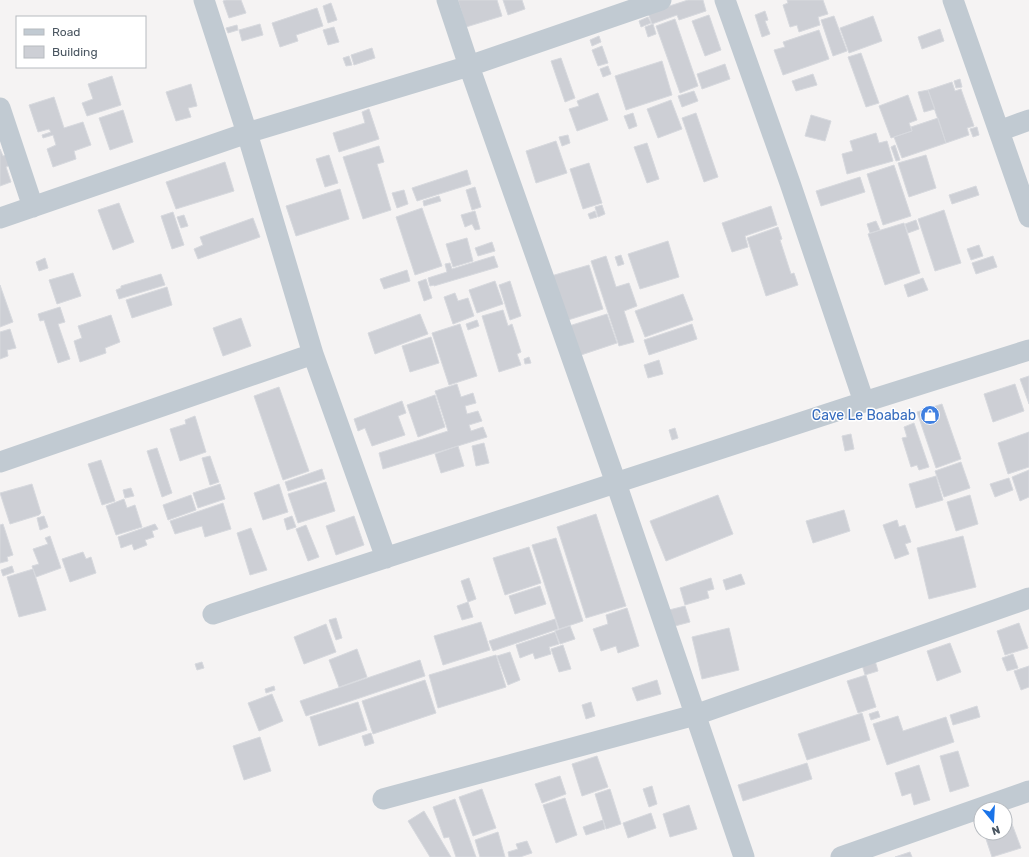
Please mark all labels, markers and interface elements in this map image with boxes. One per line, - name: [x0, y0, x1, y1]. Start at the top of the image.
- legend: [16, 16, 146, 68]
- text: Road: [52, 25, 80, 39]
- text: Building: [52, 45, 98, 59]
- shop icon: Cave Le Boabab: [919, 404, 941, 426]
- place label: Cave Le Boabab: [812, 407, 916, 424]
- north arrow: [973, 801, 1013, 841]
- text: N: [990, 823, 1002, 837]

